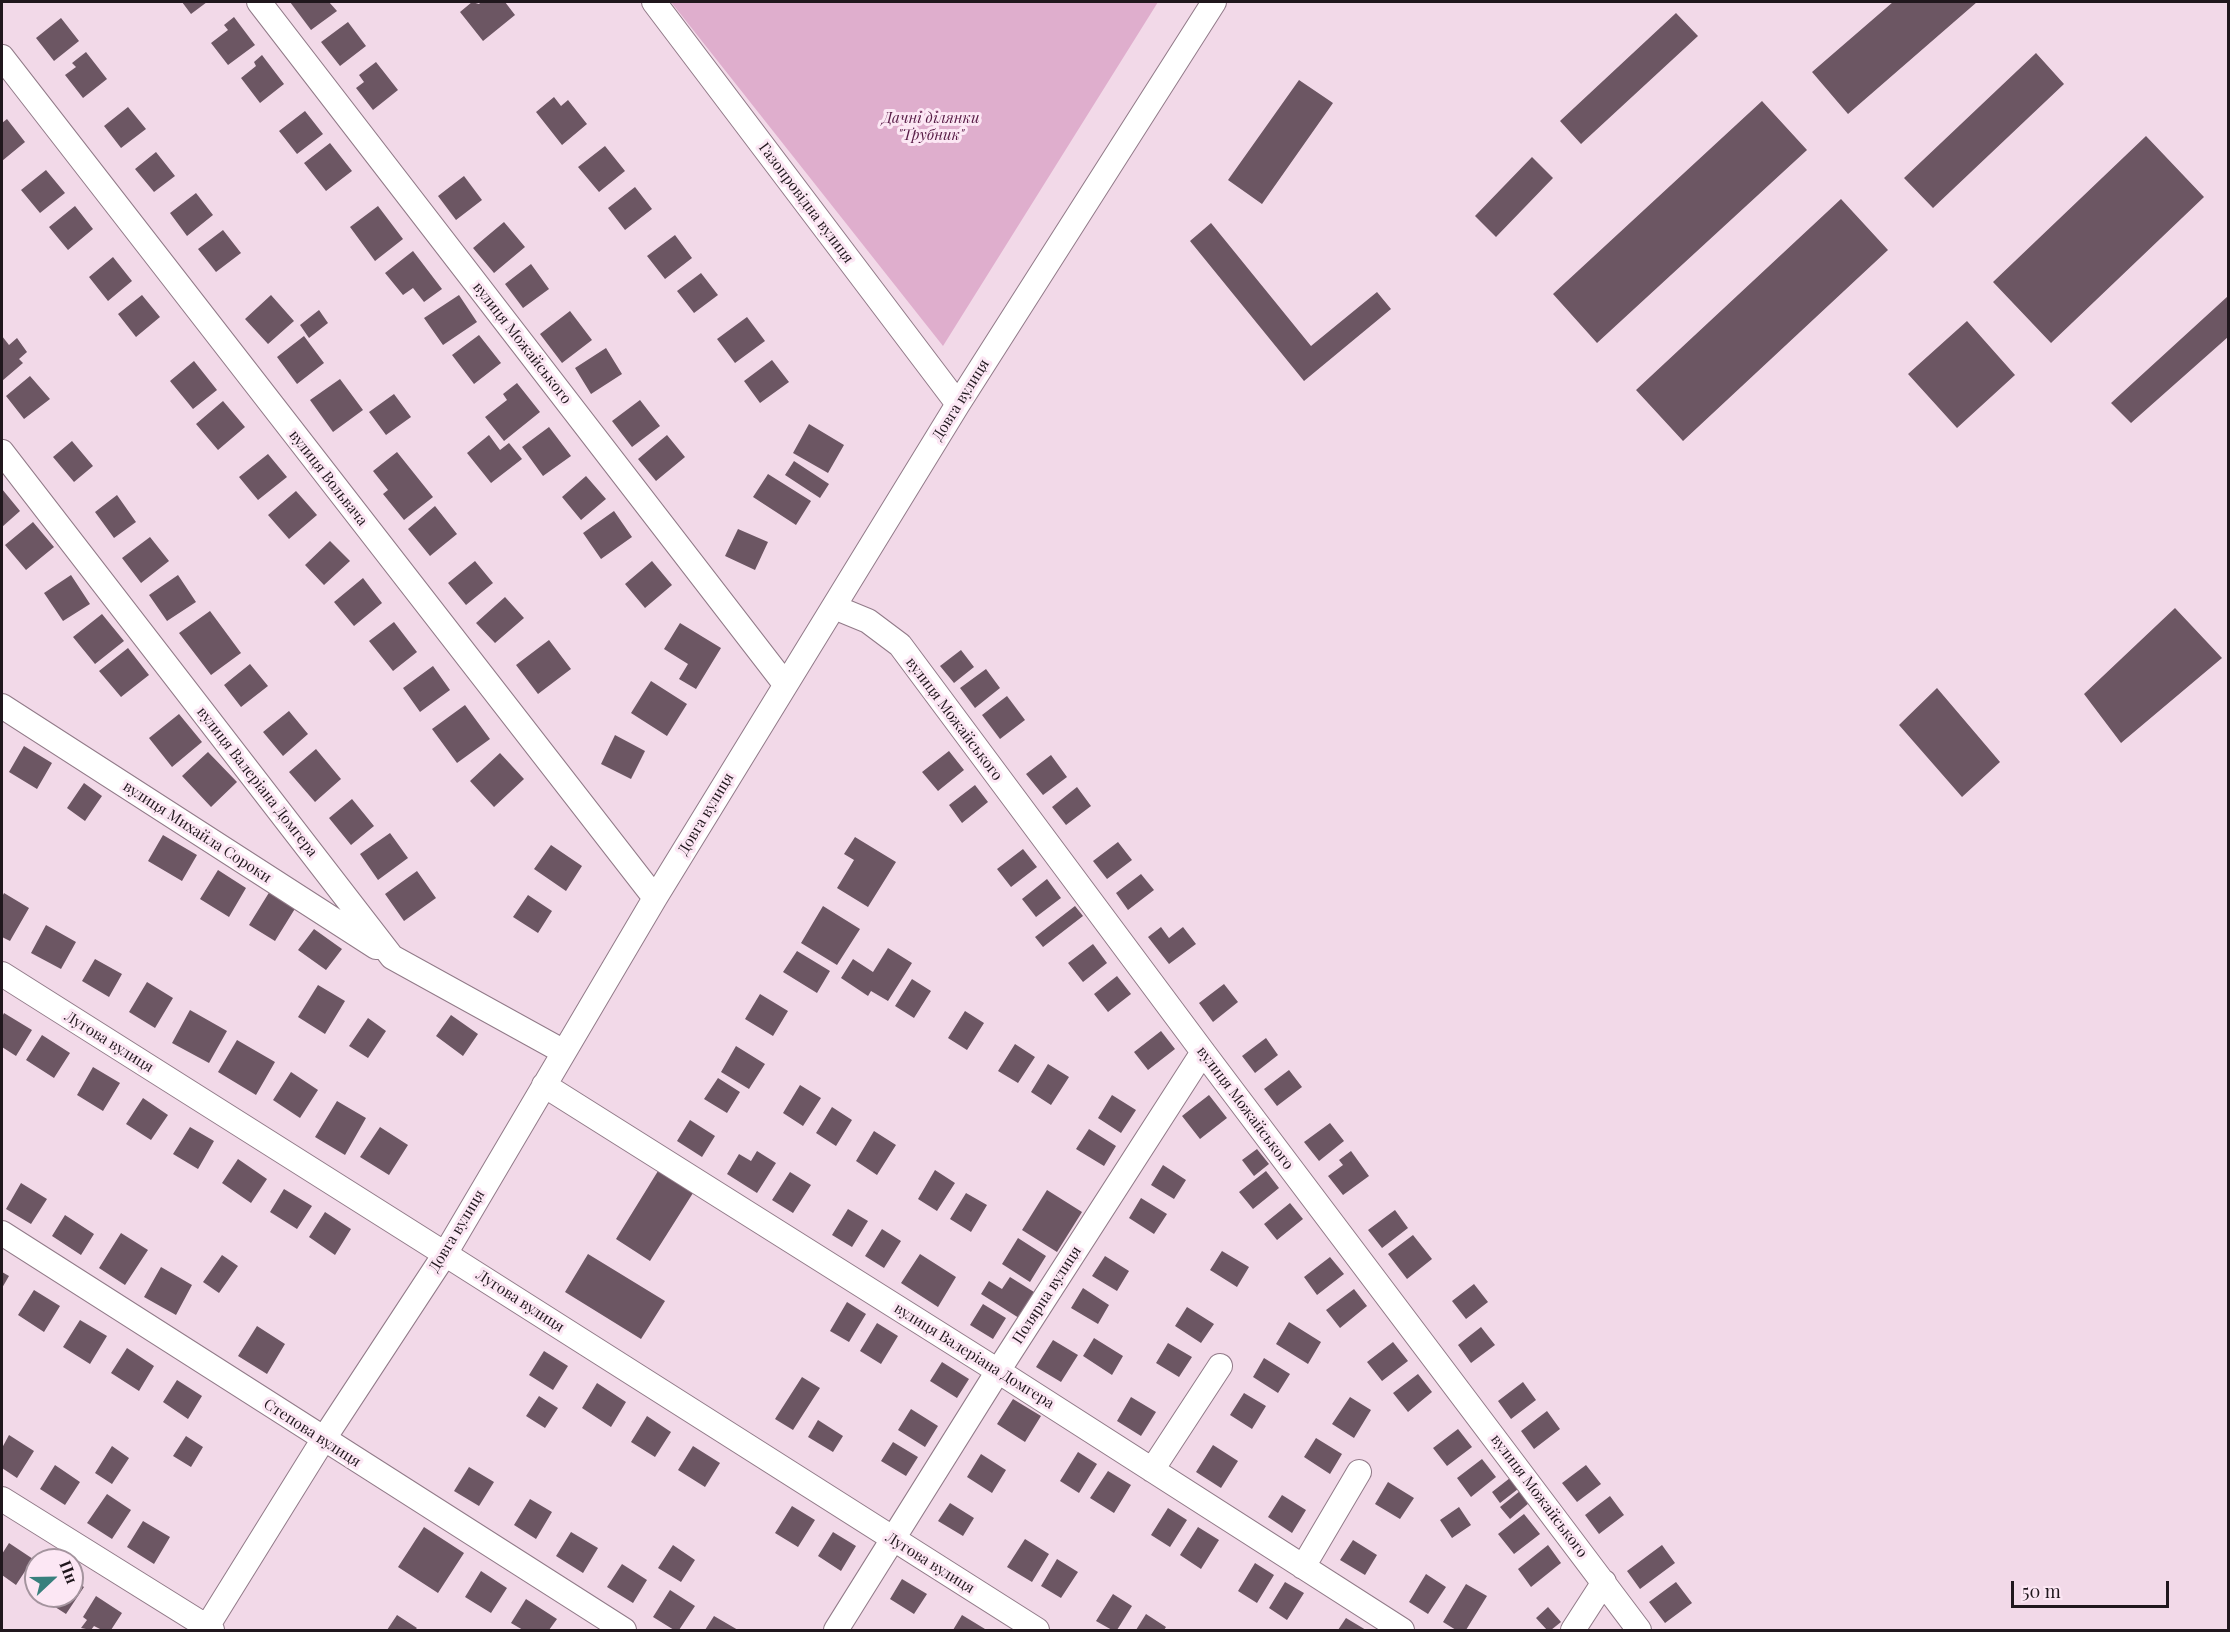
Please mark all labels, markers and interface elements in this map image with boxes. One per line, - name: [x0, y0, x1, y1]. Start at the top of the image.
- park label: Дачні ділянки "Трубник": [883, 109, 979, 144]
- street label: Газопровідна вулиця: [755, 139, 857, 267]
- street label: вулиця Можайського: [469, 278, 575, 408]
- street label: Довга вулиця: [929, 356, 993, 444]
- street label: вулиця Вольвача: [285, 426, 371, 530]
- street label: вулиця Можайського: [902, 654, 1006, 784]
- street label: вулиця Валеріана Домгера: [193, 703, 321, 861]
- street label: Довга вулиця: [674, 770, 738, 858]
- street label: вулиця Михайла Сороки: [120, 777, 274, 887]
- street label: Лугова вулиця: [61, 1008, 157, 1076]
- street label: вулиця Можайського: [1193, 1043, 1297, 1173]
- street label: Довга вулиця: [425, 1187, 489, 1275]
- street label: Полярна вулиця: [1009, 1243, 1085, 1347]
- street label: Лугова вулиця: [473, 1266, 567, 1336]
- street label: вулиця Валеріана Домгера: [891, 1299, 1057, 1413]
- street label: Степова вулиця: [260, 1395, 364, 1471]
- street label: вулиця Можайського: [1487, 1431, 1591, 1561]
- street label: Лугова вулиця: [882, 1529, 978, 1597]
- north arrow: [24, 1548, 84, 1608]
- text: Пн: [55, 1557, 83, 1586]
- scale bar: [2014, 1569, 2172, 1607]
- text: 50 m: [2022, 1579, 2061, 1603]

